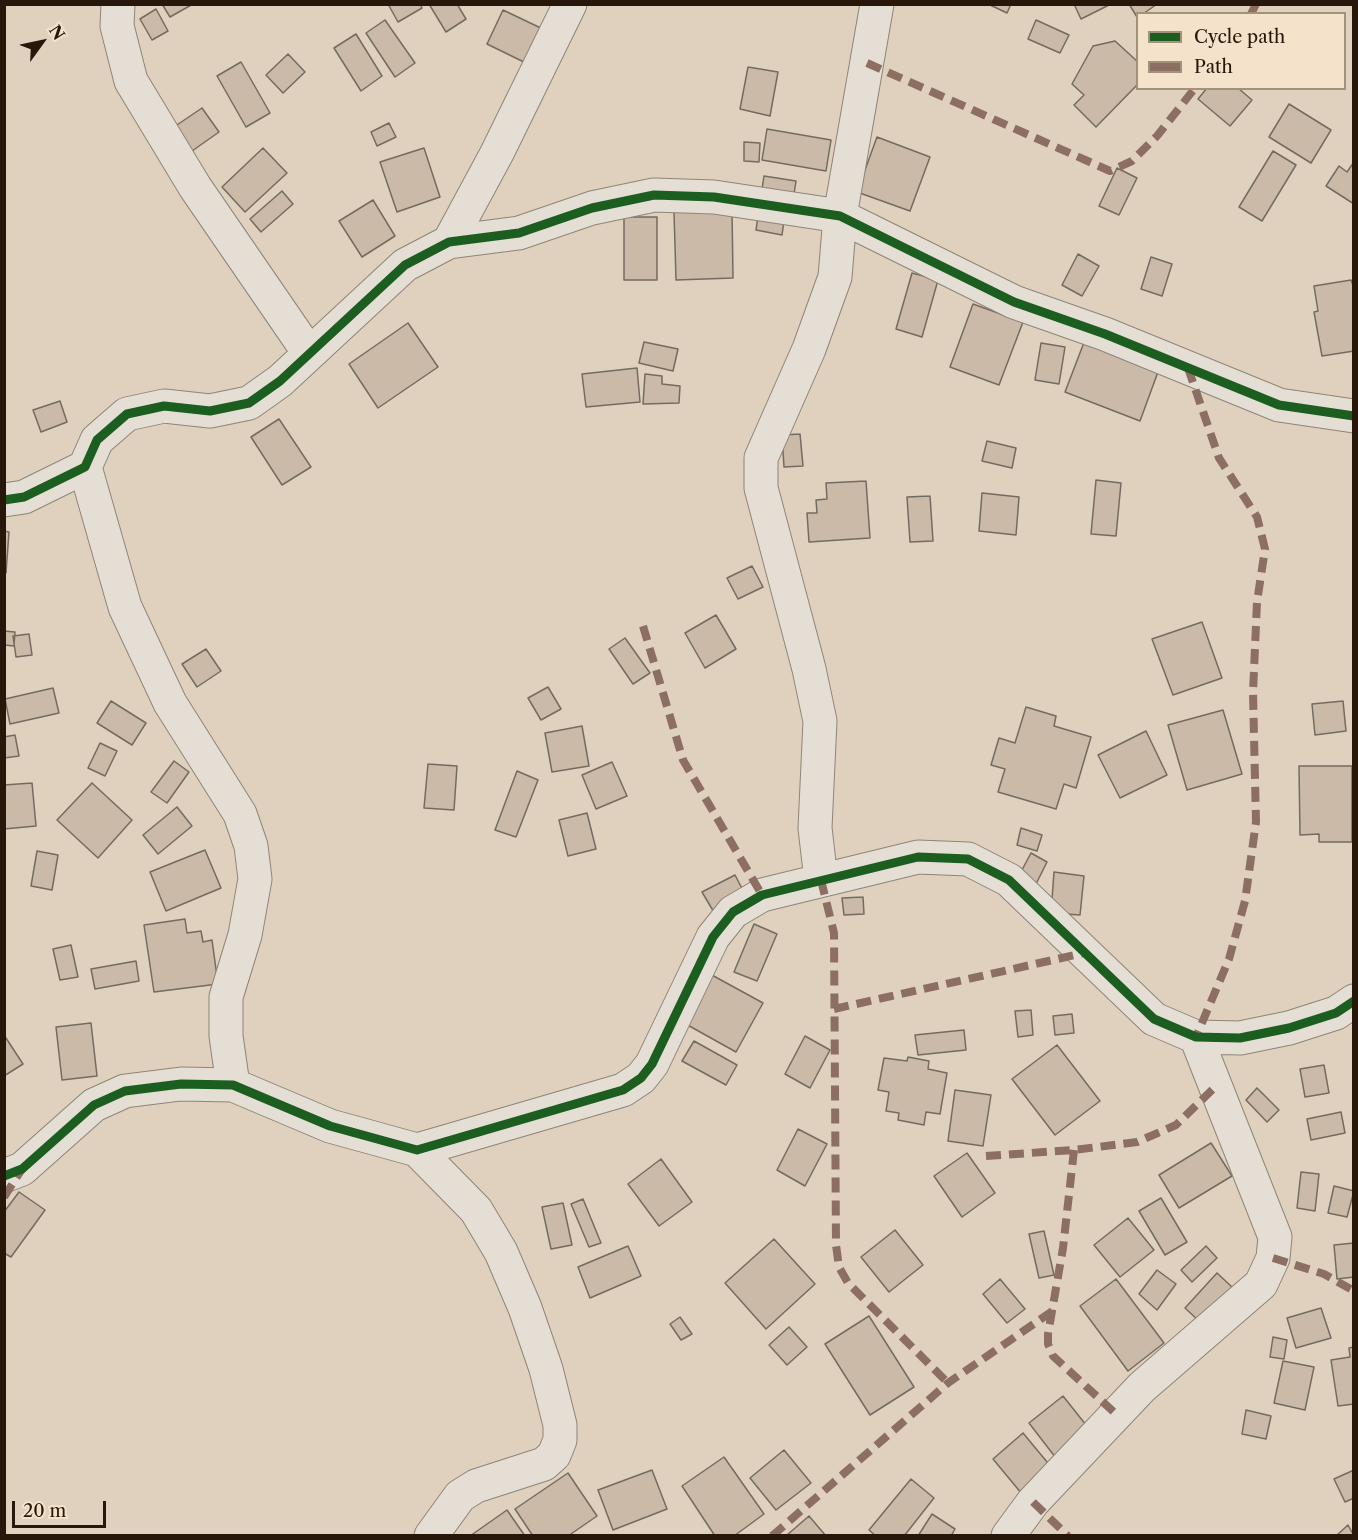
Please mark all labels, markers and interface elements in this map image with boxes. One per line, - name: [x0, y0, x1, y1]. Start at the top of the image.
- north arrow: [12, 12, 72, 72]
- legend: [1136, 12, 1346, 90]
- text: N: [45, 21, 69, 43]
- text: Cycle path: [1194, 26, 1285, 48]
- text: Path: [1194, 56, 1233, 78]
- scale bar: [15, 1489, 110, 1527]
- text: 20 m: [23, 1500, 66, 1522]

